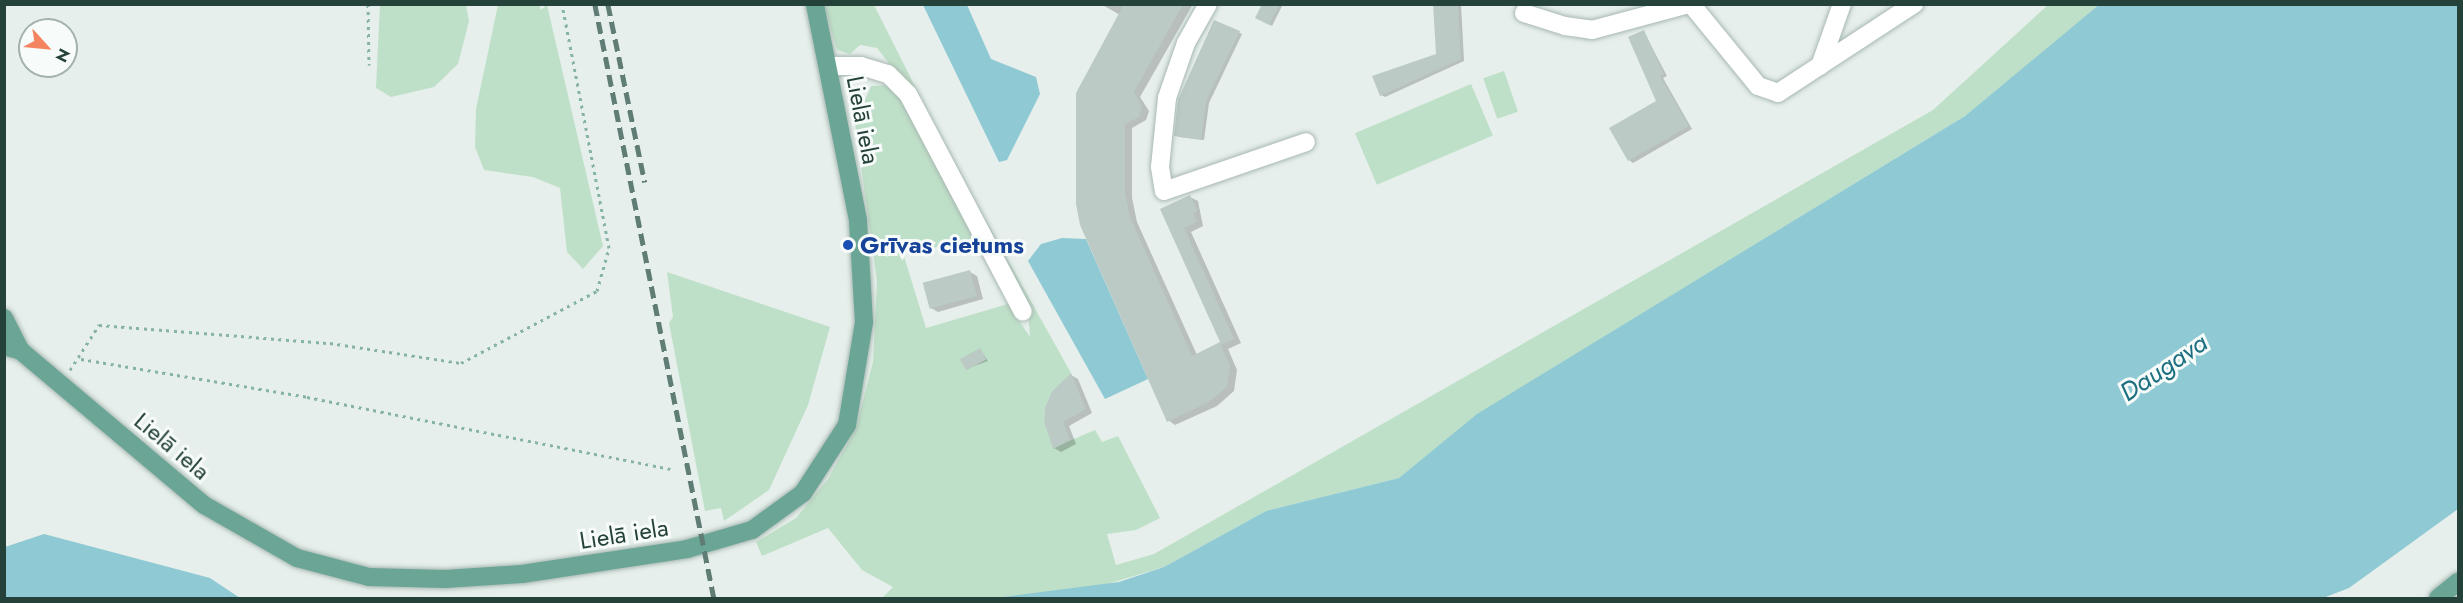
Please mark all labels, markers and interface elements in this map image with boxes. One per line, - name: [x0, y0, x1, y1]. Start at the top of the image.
- north arrow: [18, 18, 78, 78]
- text: N: [50, 45, 76, 66]
- street label: Lielā iela: [840, 73, 886, 167]
- place label: Grīvas cietums: [860, 231, 1024, 259]
- marker: Grīvas cietums: [841, 238, 855, 252]
- water label: Daugava: [2114, 327, 2214, 409]
- street label: Lielā iela: [128, 406, 216, 486]
- street label: Lielā iela: [578, 513, 670, 555]

